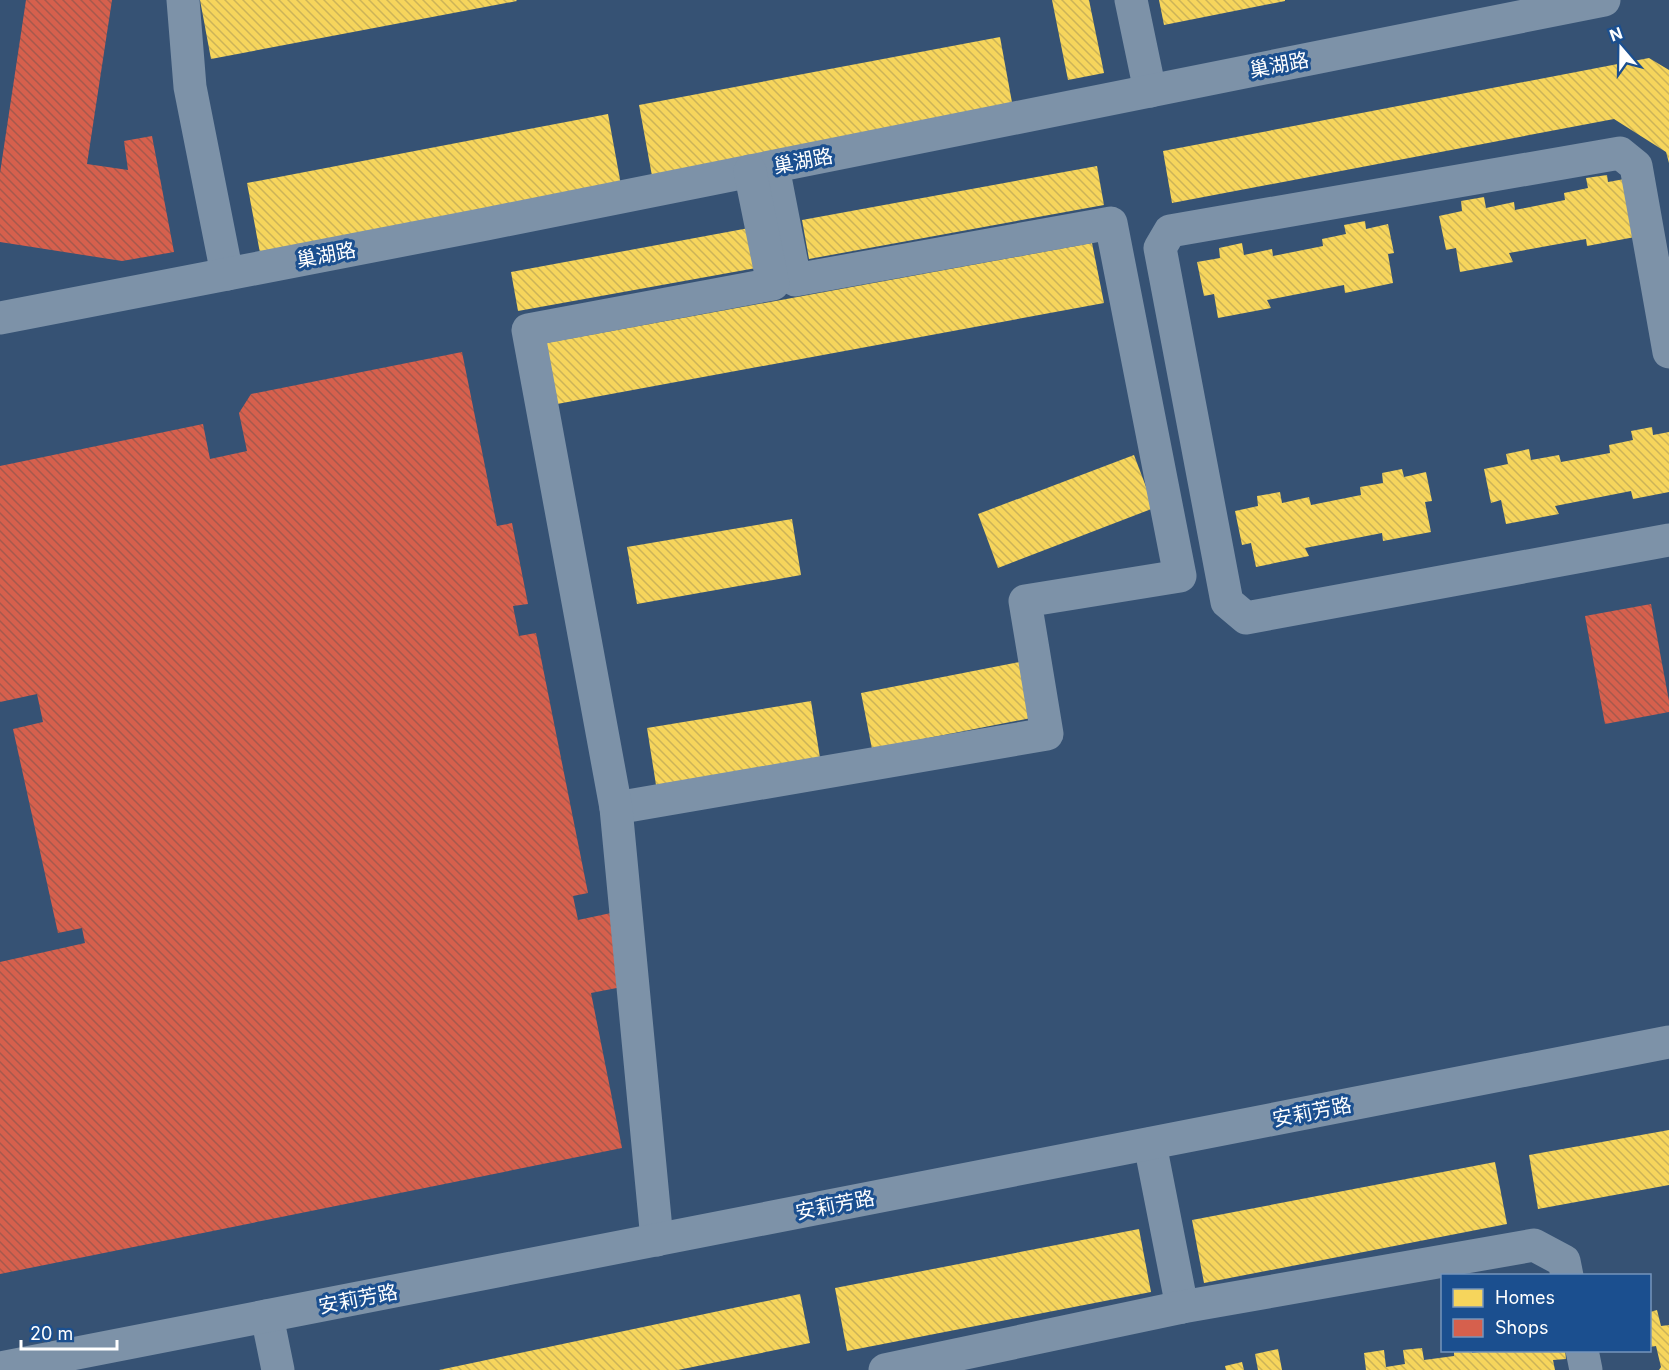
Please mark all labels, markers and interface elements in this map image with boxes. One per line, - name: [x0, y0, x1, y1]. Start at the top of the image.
- north arrow: [1591, 18, 1651, 78]
- text: N: [1607, 22, 1625, 45]
- street label: 巢湖路: [1247, 47, 1311, 83]
- street label: 巢湖路: [771, 143, 835, 179]
- street label: 巢湖路: [294, 237, 358, 273]
- street label: 安莉芳路: [1270, 1093, 1354, 1131]
- street label: 安莉芳路: [793, 1186, 877, 1224]
- legend: [1441, 1274, 1651, 1352]
- street label: 安莉芳路: [316, 1280, 400, 1318]
- text: Homes: [1495, 1287, 1555, 1308]
- scale bar: [21, 1313, 117, 1351]
- text: Shops: [1495, 1317, 1549, 1338]
- text: 20 m: [30, 1323, 73, 1344]

